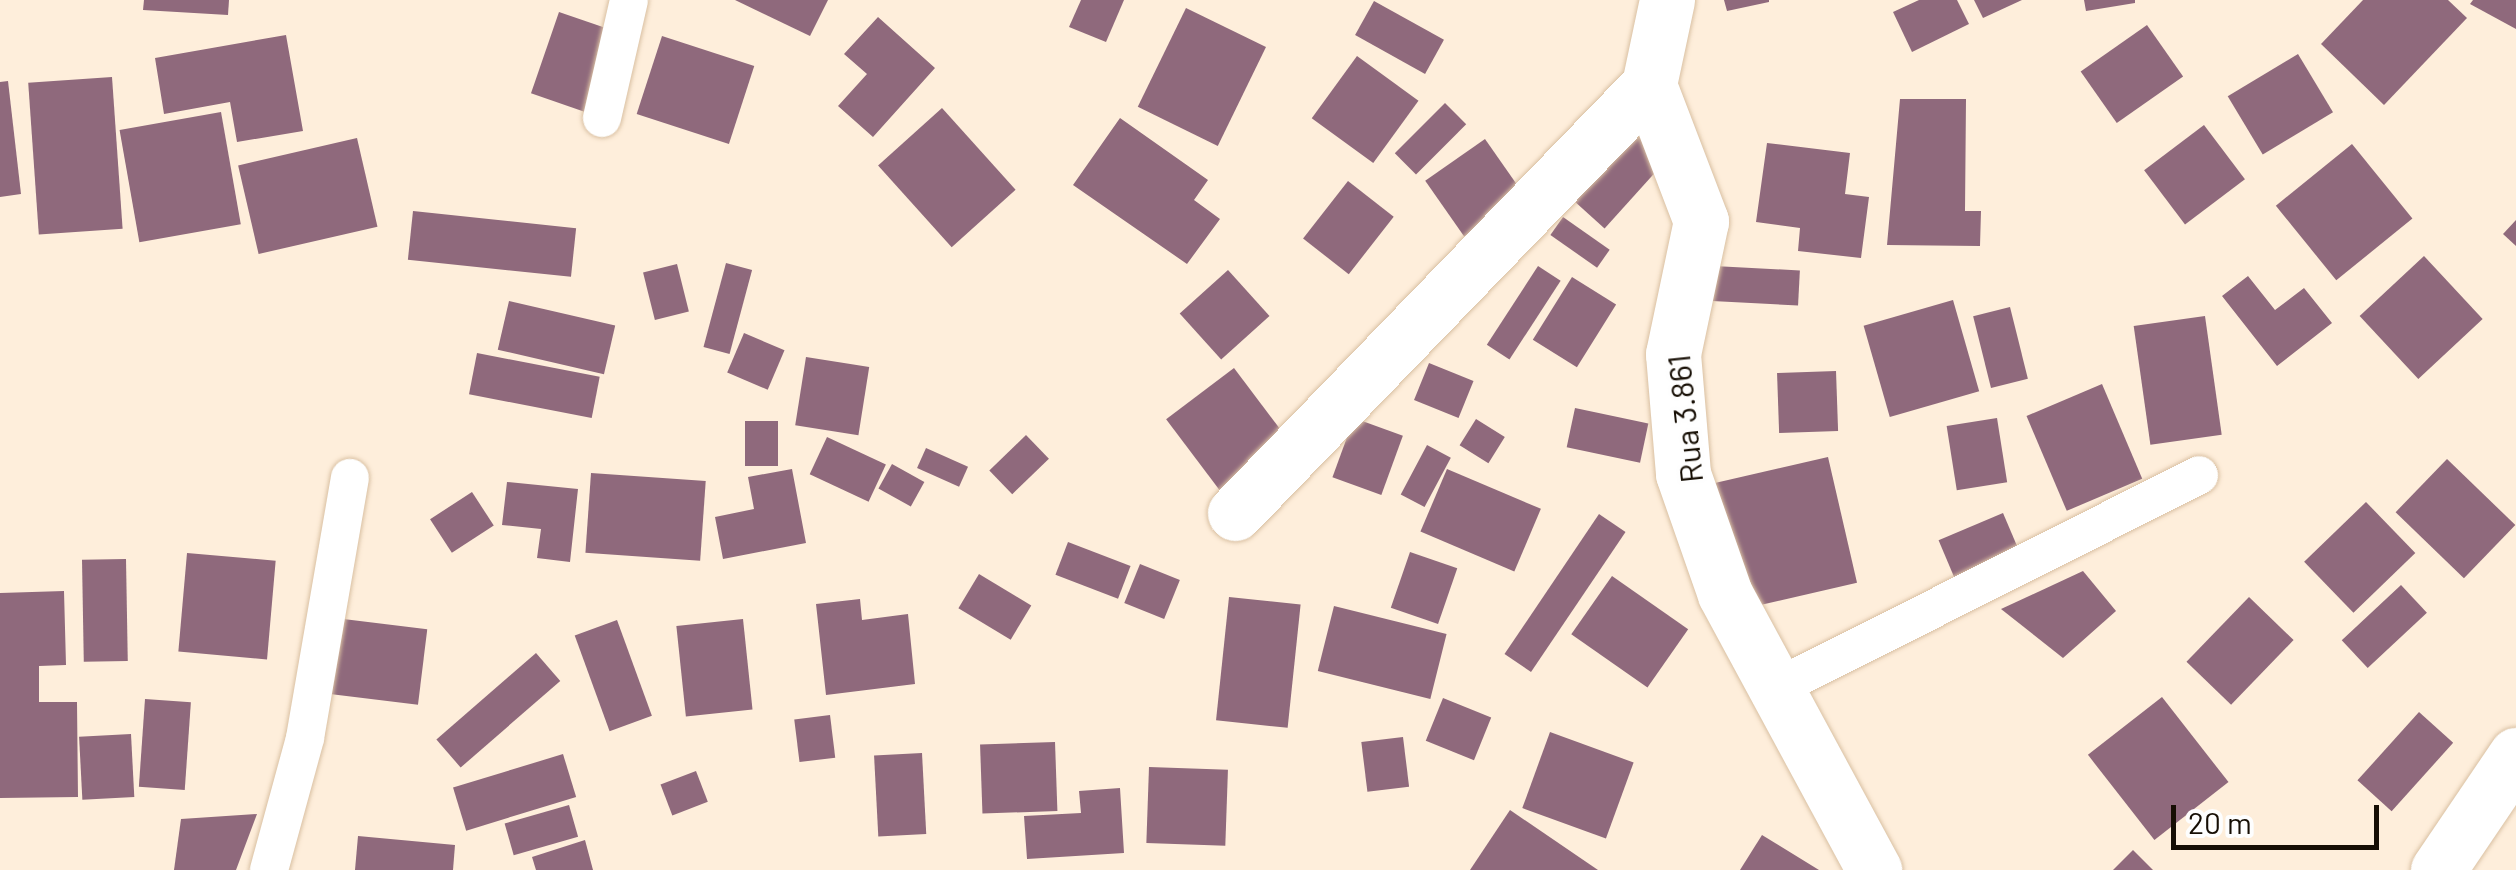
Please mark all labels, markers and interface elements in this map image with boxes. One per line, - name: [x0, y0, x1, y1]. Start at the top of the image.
- street label: Rua 3.861: [1658, 353, 1710, 485]
- scale bar: [2176, 785, 2384, 847]
- text: 20 m: [2188, 804, 2252, 840]

